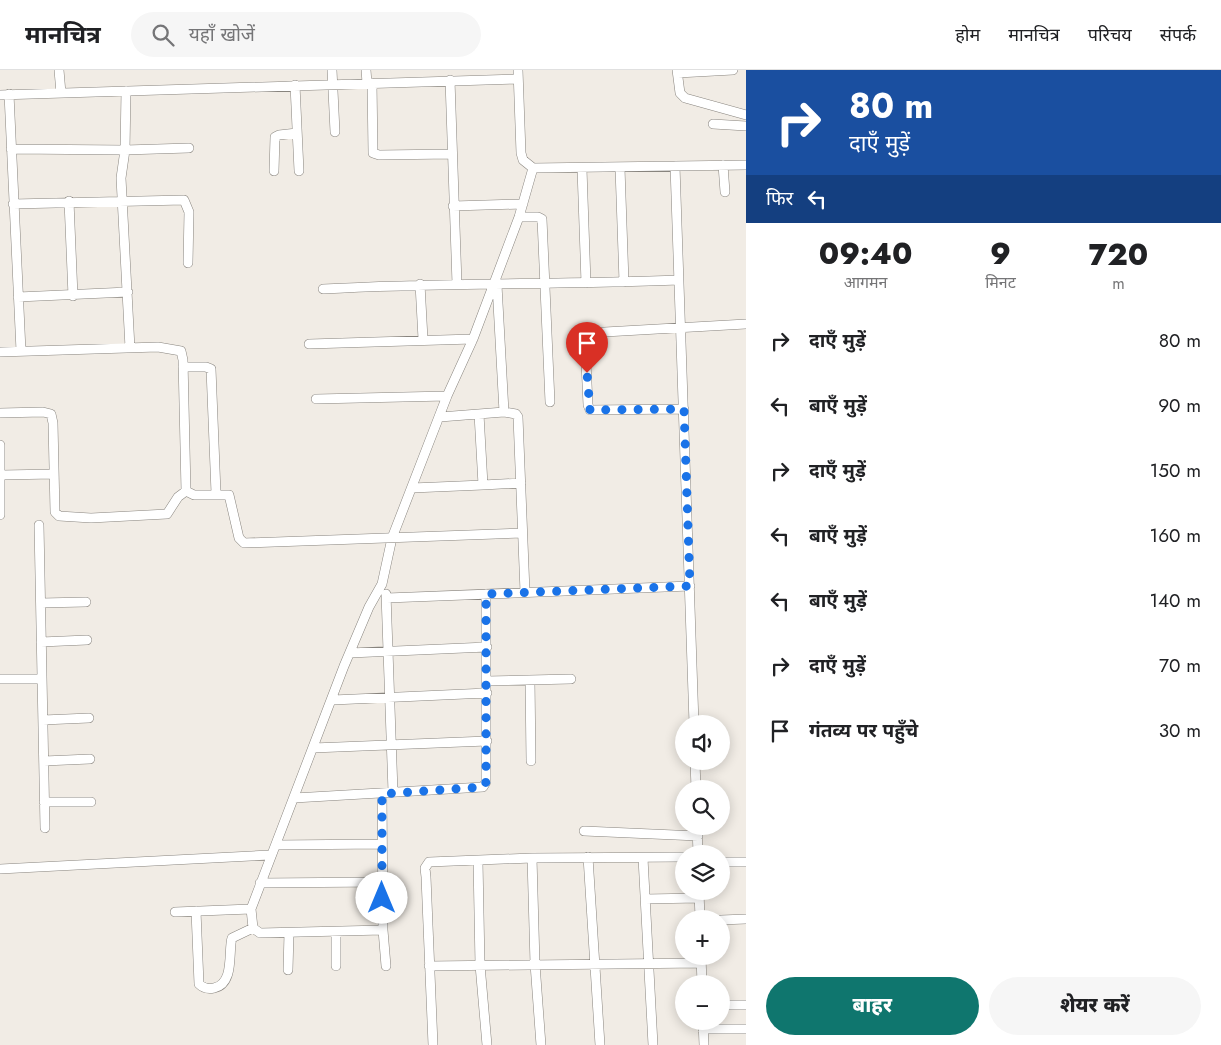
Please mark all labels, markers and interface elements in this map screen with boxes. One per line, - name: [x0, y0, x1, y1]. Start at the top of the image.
- search box: [131, 12, 481, 57]
- text: मानचित्र: [25, 17, 101, 52]
- icon: search: [149, 21, 177, 49]
- text: यहाँ खोजें: [189, 21, 255, 48]
- text: होम: [955, 22, 980, 48]
- text: मानचित्र: [1008, 22, 1060, 48]
- text: परिचय: [1088, 22, 1132, 48]
- text: संपर्क: [1160, 22, 1196, 48]
- text: 80 m: [849, 81, 933, 131]
- icon: right: [766, 90, 831, 155]
- text: दाएँ मुड़ें: [849, 127, 910, 159]
- text: फिर: [766, 185, 793, 212]
- icon: left: [803, 185, 831, 213]
- text: 09:40: [819, 232, 912, 275]
- text: 9: [990, 232, 1011, 275]
- text: 720: [1089, 233, 1148, 276]
- text: आगमन: [844, 271, 887, 294]
- text: मिनट: [985, 271, 1016, 294]
- text: m: [1112, 272, 1125, 295]
- pin: [566, 322, 608, 373]
- icon: right: [766, 327, 794, 355]
- text: दाएँ मुड़ें: [809, 327, 866, 354]
- text: 80 m: [1159, 327, 1201, 354]
- icon: arrive: [573, 329, 601, 357]
- icon: left: [766, 392, 794, 420]
- text: बाएँ मुड़ें: [809, 392, 867, 419]
- text: 90 m: [1158, 392, 1201, 419]
- icon: right: [766, 457, 794, 485]
- text: दाएँ मुड़ें: [809, 457, 866, 484]
- text: 150 m: [1150, 457, 1201, 484]
- icon: left: [766, 522, 794, 550]
- text: बाएँ मुड़ें: [809, 522, 867, 549]
- text: 160 m: [1150, 522, 1201, 549]
- icon: left: [766, 587, 794, 615]
- text: बाएँ मुड़ें: [809, 587, 867, 614]
- text: 140 m: [1149, 587, 1201, 614]
- icon: right: [766, 652, 794, 680]
- text: दाएँ मुड़ें: [809, 652, 866, 679]
- text: 70 m: [1159, 652, 1201, 679]
- map controls: [675, 715, 730, 1030]
- button: sound: [675, 715, 730, 770]
- icon: arrive: [766, 717, 794, 745]
- text: गंतव्य पर पहुँचे: [809, 717, 918, 744]
- text: 30 m: [1159, 717, 1201, 744]
- button: search: [675, 780, 730, 835]
- button: layers: [675, 845, 730, 900]
- position arrow: [355, 871, 407, 923]
- button: +: [675, 910, 730, 965]
- button: −: [675, 975, 730, 1030]
- button: बाहर: [766, 977, 979, 1035]
- button: शेयर करें: [989, 977, 1201, 1035]

